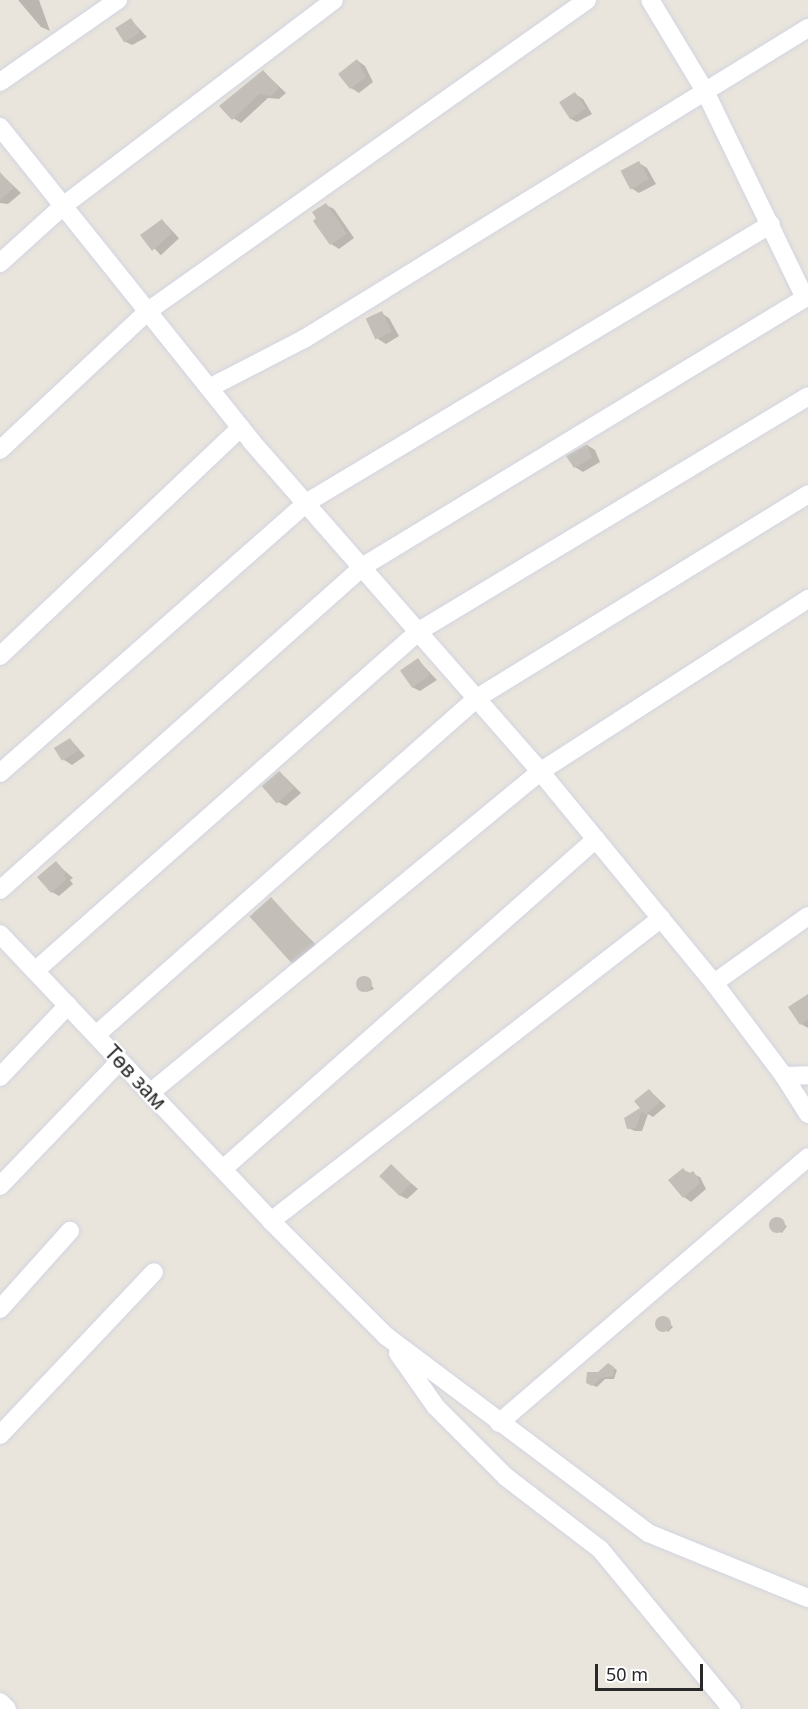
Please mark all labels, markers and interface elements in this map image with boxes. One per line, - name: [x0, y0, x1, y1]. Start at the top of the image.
- street label: Төв зам: [100, 1040, 172, 1114]
- scale bar: [598, 1652, 706, 1690]
- text: 50 m: [606, 1662, 648, 1686]

